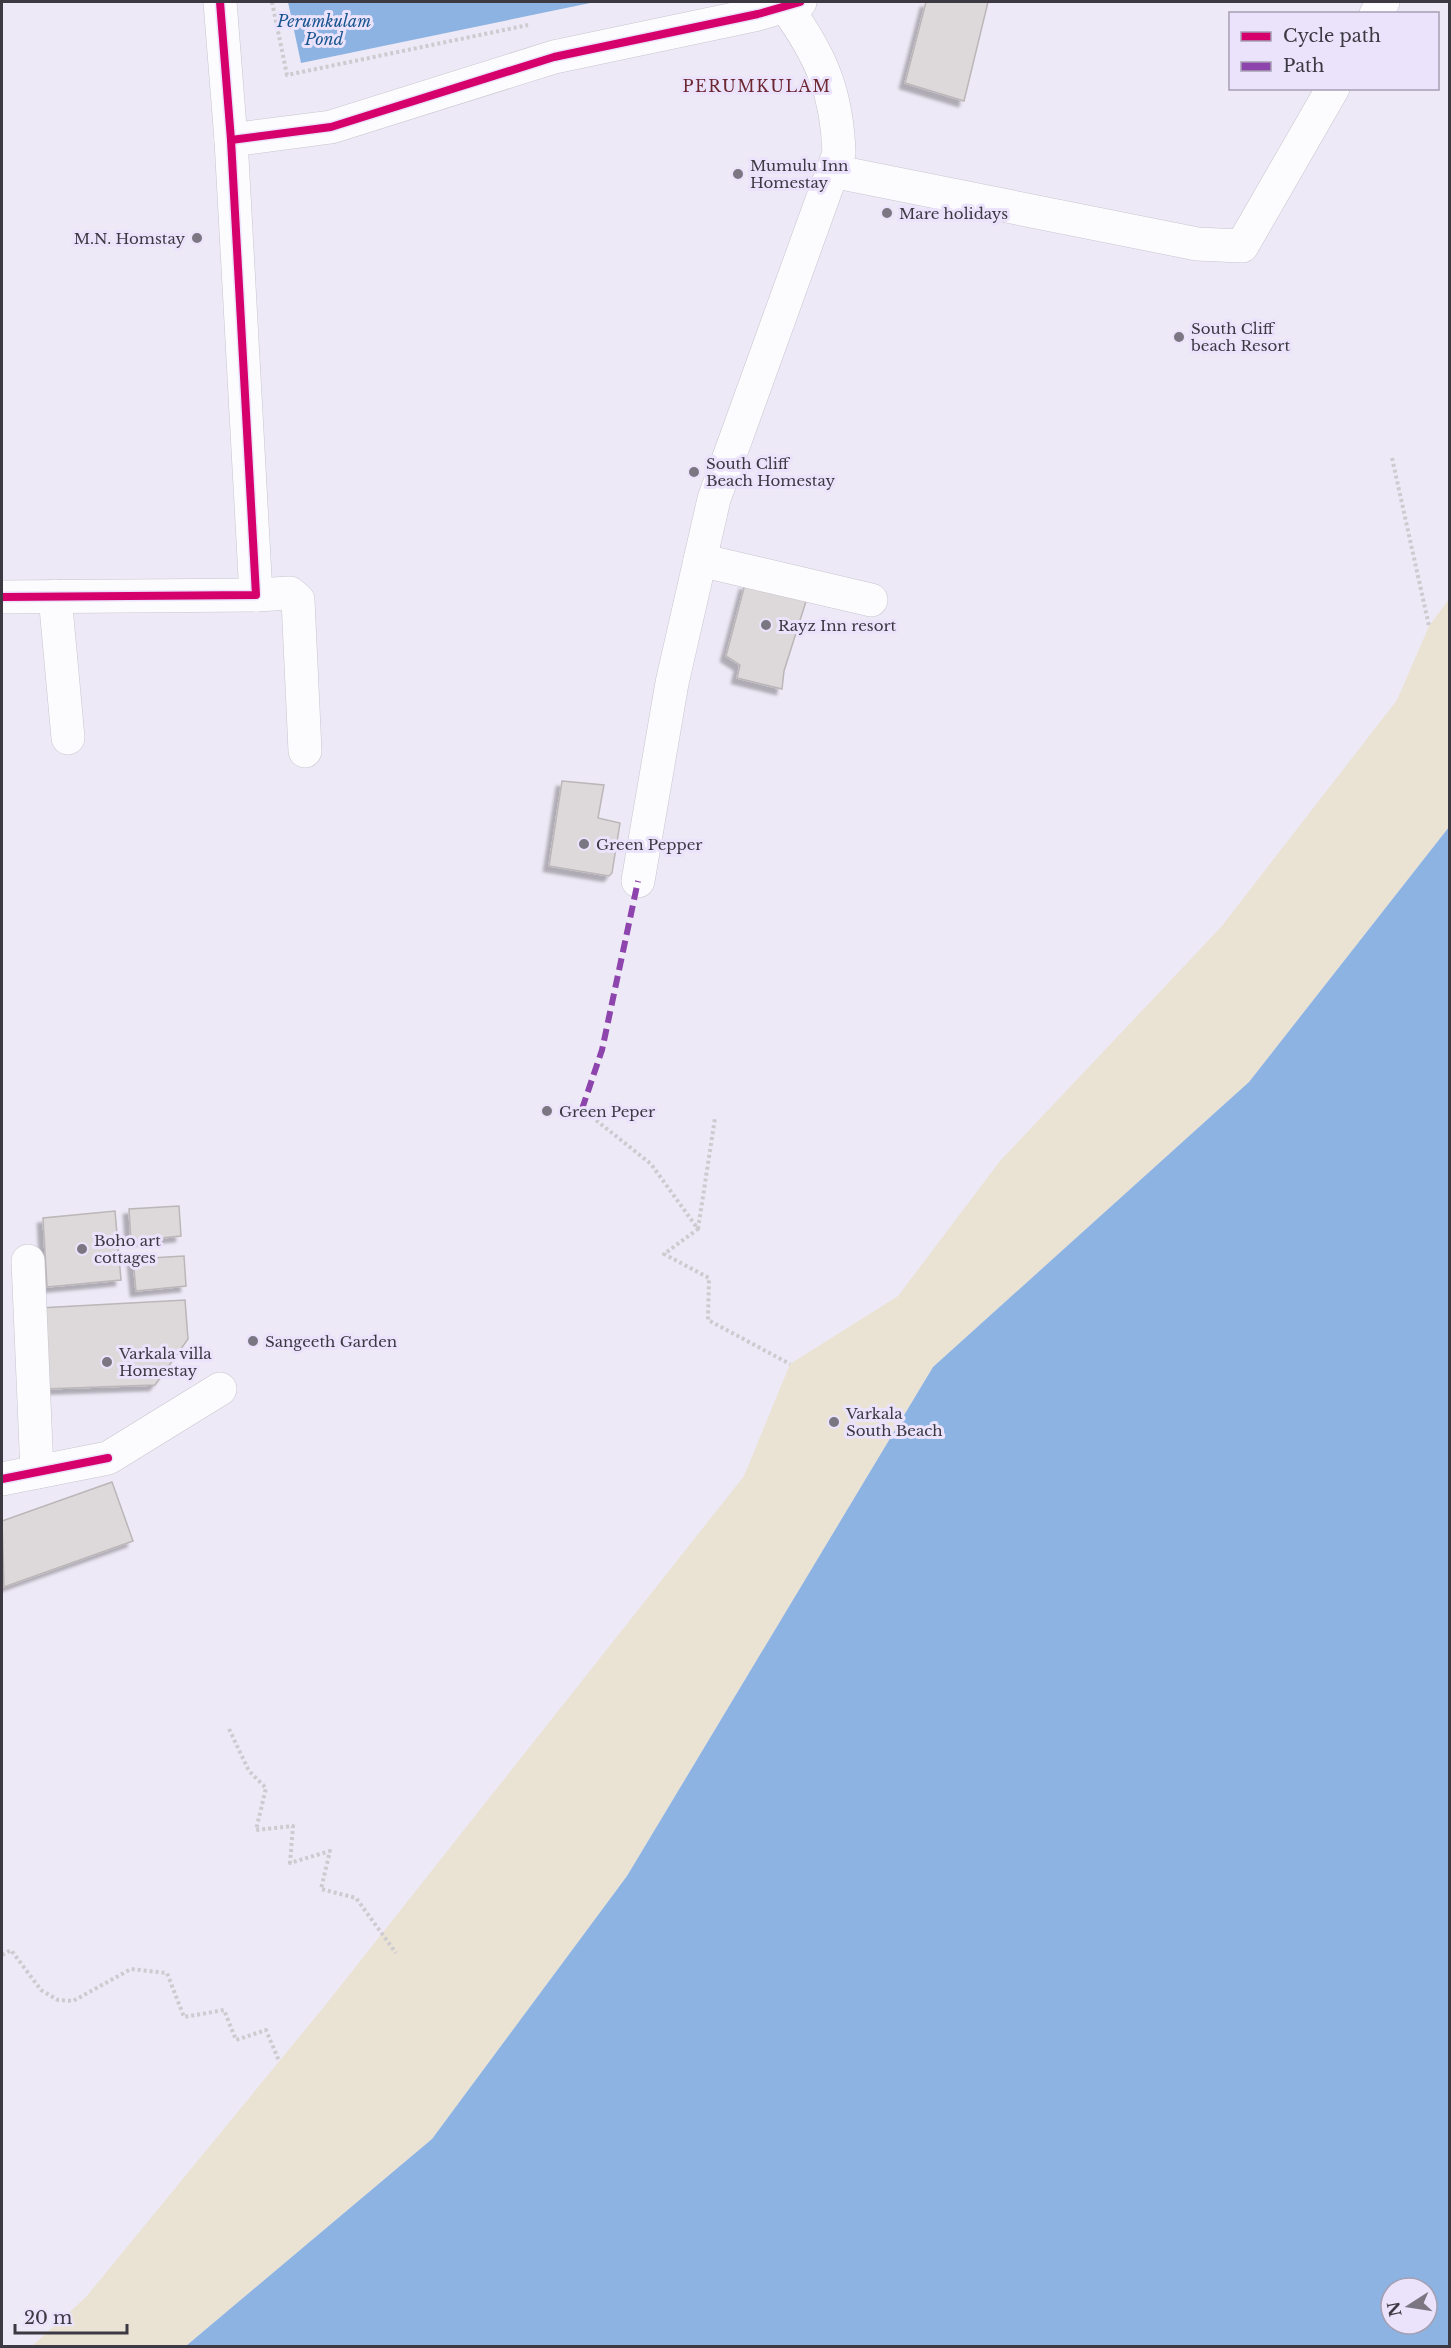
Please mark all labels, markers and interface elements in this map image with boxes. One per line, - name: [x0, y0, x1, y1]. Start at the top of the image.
- water label: Perumkulam Pond: [276, 11, 371, 49]
- legend: [1229, 12, 1439, 90]
- text: Cycle path: [1283, 25, 1381, 47]
- text: Path: [1283, 55, 1324, 77]
- district label: PERUMKULAM: [683, 76, 831, 96]
- place label: Mumulu Inn Homestay: [750, 156, 848, 192]
- marker: Mumulu Inn Homestay: [731, 167, 745, 181]
- place label: Mare holidays: [899, 204, 1008, 223]
- marker: Mare holidays: [880, 206, 894, 220]
- place label: M.N. Homstay: [74, 229, 185, 248]
- marker: M.N. Homstay: [190, 231, 204, 245]
- place label: South Cliff beach Resort: [1190, 319, 1290, 355]
- marker: South Cliff beach Resort: [1172, 330, 1186, 344]
- place label: South Cliff Beach Homestay: [706, 454, 836, 490]
- marker: South Cliff Beach Homestay: [687, 465, 701, 479]
- place label: Rayz Inn resort: [778, 616, 897, 635]
- marker: Rayz Inn resort: [759, 618, 773, 632]
- place label: Green Pepper: [596, 835, 703, 854]
- marker: Green Pepper: [577, 837, 591, 851]
- place label: Green Peper: [559, 1102, 656, 1121]
- marker: Green Peper: [540, 1104, 554, 1118]
- place label: Boho art cottages: [94, 1231, 161, 1267]
- marker: Boho art cottages: [75, 1242, 89, 1256]
- place label: Sangeeth Garden: [265, 1332, 397, 1351]
- marker: Sangeeth Garden: [246, 1334, 260, 1348]
- place label: Varkala villa Homestay: [118, 1344, 212, 1380]
- marker: Varkala villa Homestay: [100, 1355, 114, 1369]
- place label: Varkala South Beach: [845, 1404, 943, 1440]
- marker: Varkala South Beach: [827, 1415, 841, 1429]
- north arrow: [1379, 2276, 1439, 2336]
- scale bar: [15, 2297, 128, 2335]
- text: N: [1383, 2300, 1406, 2319]
- text: 20 m: [24, 2307, 72, 2329]

